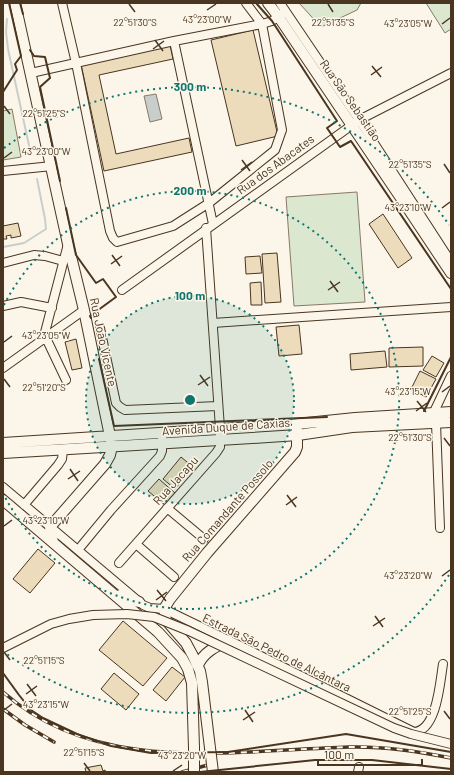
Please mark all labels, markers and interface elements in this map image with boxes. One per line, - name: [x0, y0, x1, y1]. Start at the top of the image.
- text: 43°23'00"W: [183, 13, 232, 25]
- text: 22°51'30"S: [113, 16, 157, 28]
- text: 22°51'35"S: [312, 16, 355, 28]
- text: 43°23'05"W: [384, 17, 432, 29]
- street label: Rua São Sebastião: [318, 57, 384, 143]
- text: 300 m: [174, 79, 206, 93]
- text: 22°51'25"S: [22, 107, 66, 119]
- street label: Rua dos Abacates: [234, 131, 317, 197]
- text: 43°23'00"W: [22, 145, 71, 157]
- text: 22°51'35"S: [389, 158, 432, 170]
- text: 200 m: [174, 183, 206, 197]
- text: 43°23'10"W: [385, 201, 432, 213]
- text: 100 m: [175, 288, 205, 302]
- street label: Rua João Vicente: [88, 296, 120, 388]
- text: 43°23'05"W: [22, 329, 70, 341]
- text: 22°51'20"S: [22, 381, 66, 393]
- text: 43°23'15"W: [385, 385, 431, 397]
- centre of rings: [183, 393, 197, 407]
- street label: Avenida Duque de Caxias: [161, 415, 291, 437]
- text: 22°51'30"S: [388, 431, 432, 443]
- street label: Rua Jacapu: [149, 453, 201, 507]
- street label: Rua Comandante Possolo: [179, 456, 275, 564]
- text: 43°23'10"W: [23, 514, 70, 526]
- text: 43°23'20"W: [384, 569, 433, 581]
- street label: Estrada São Pedro de Alcântara: [201, 610, 353, 694]
- text: 22°51'15"S: [23, 654, 65, 666]
- text: 43°23'15"W: [23, 698, 69, 710]
- text: 22°51'25"S: [388, 705, 432, 717]
- scale bar: [318, 741, 422, 767]
- text: 22°51'15"S: [63, 746, 105, 758]
- text: 100 m: [324, 747, 354, 761]
- text: 43°23'20"W: [158, 749, 207, 761]

